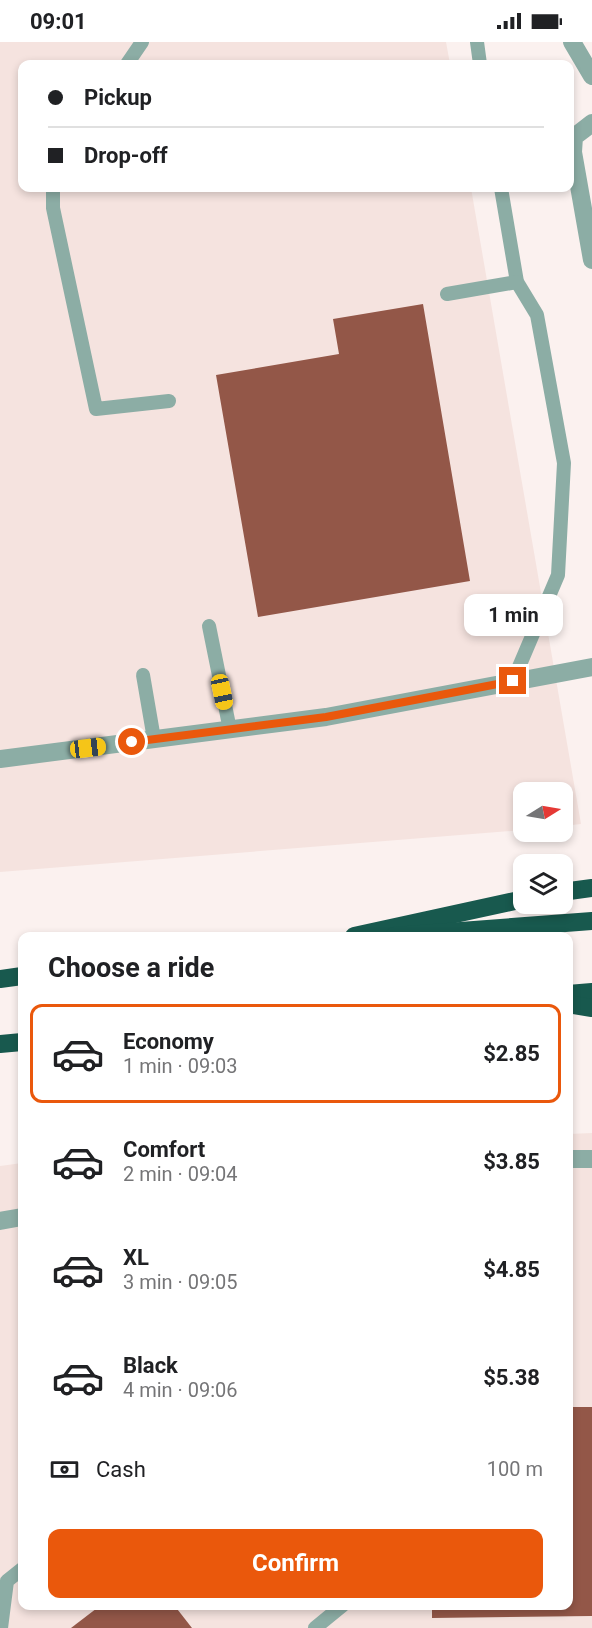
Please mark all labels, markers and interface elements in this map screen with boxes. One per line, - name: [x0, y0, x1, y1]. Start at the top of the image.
- text: 09:01: [30, 9, 87, 34]
- text: Pickup: [84, 85, 152, 110]
- text: Drop-off: [84, 143, 168, 168]
- callout: 1 min: [464, 594, 562, 636]
- text: 1 min: [488, 603, 539, 627]
- route end: [499, 667, 526, 694]
- car: [209, 673, 235, 711]
- route start: [118, 728, 145, 755]
- car: [69, 737, 107, 759]
- north arrow: [513, 782, 573, 842]
- map controls: [513, 782, 573, 914]
- button: layers: [513, 854, 573, 914]
- text: Choose a ride: [48, 952, 214, 984]
- icon: car: [51, 1027, 105, 1081]
- text: Economy: [123, 1029, 214, 1054]
- text: $2.85: [483, 1041, 540, 1066]
- text: 1 min · 09:03: [123, 1054, 238, 1078]
- icon: car: [51, 1135, 105, 1189]
- text: Comfort: [123, 1137, 205, 1162]
- text: $3.85: [483, 1149, 540, 1174]
- text: 2 min · 09:04: [123, 1162, 238, 1186]
- icon: car: [51, 1243, 105, 1297]
- text: XL: [123, 1245, 149, 1270]
- text: $4.85: [483, 1257, 540, 1282]
- text: 3 min · 09:05: [123, 1270, 238, 1294]
- icon: car: [51, 1351, 105, 1405]
- text: Black: [123, 1353, 178, 1378]
- text: $5.38: [483, 1365, 540, 1390]
- text: 4 min · 09:06: [123, 1378, 238, 1402]
- icon: cash: [48, 1453, 81, 1486]
- text: Cash: [96, 1457, 146, 1482]
- text: 100 m: [487, 1457, 543, 1481]
- button: Confirm: [48, 1529, 543, 1598]

